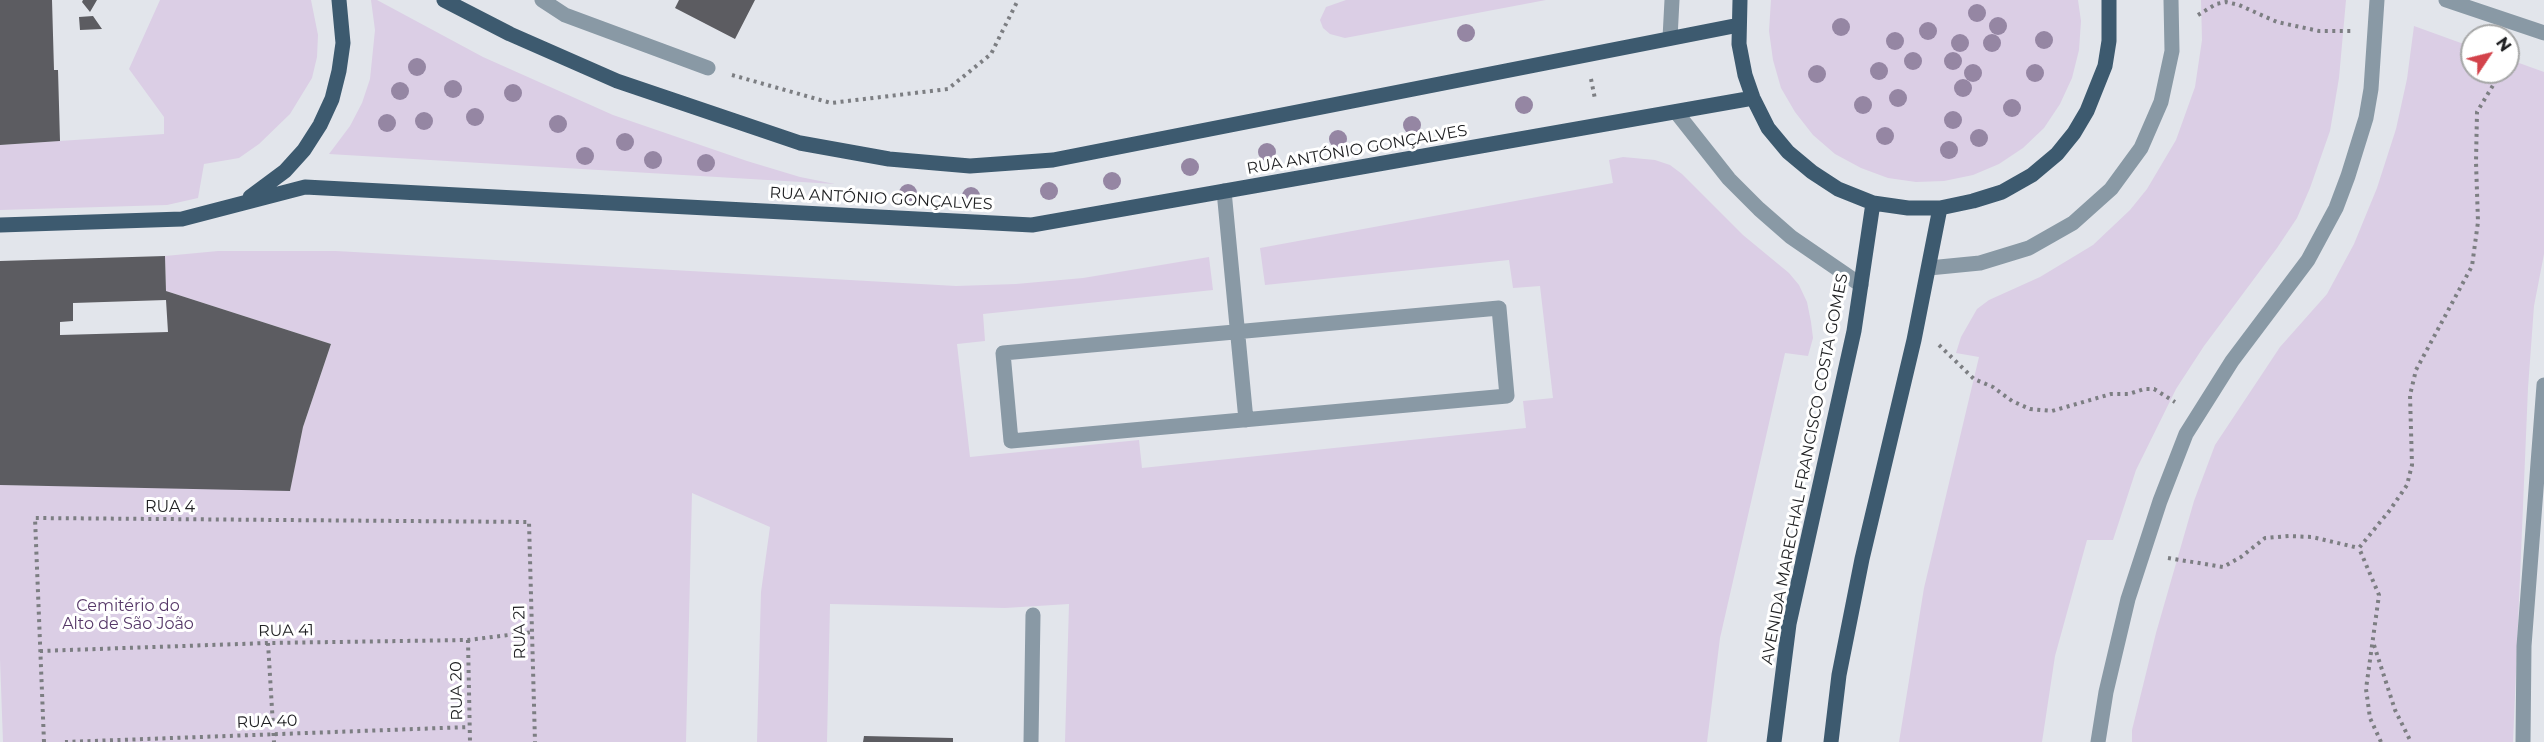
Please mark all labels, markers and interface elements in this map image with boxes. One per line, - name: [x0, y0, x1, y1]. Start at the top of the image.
- north arrow: [2460, 24, 2520, 84]
- text: N: [2492, 34, 2515, 55]
- street label: RUA ANTÓNIO GONÇALVES: [1245, 121, 1469, 179]
- street label: RUA ANTÓNIO GONÇALVES: [769, 184, 993, 214]
- street label: AVENIDA MARECHAL FRANCISCO COSTA GOMES: [1758, 272, 1852, 666]
- street label: RUA 4: [145, 497, 195, 517]
- park label: Cemitério do Alto de São João: [62, 596, 194, 634]
- street label: RUA 21: [510, 605, 530, 659]
- street label: RUA 41: [258, 621, 314, 641]
- street label: RUA 20: [447, 661, 467, 721]
- street label: RUA 40: [236, 711, 298, 733]

